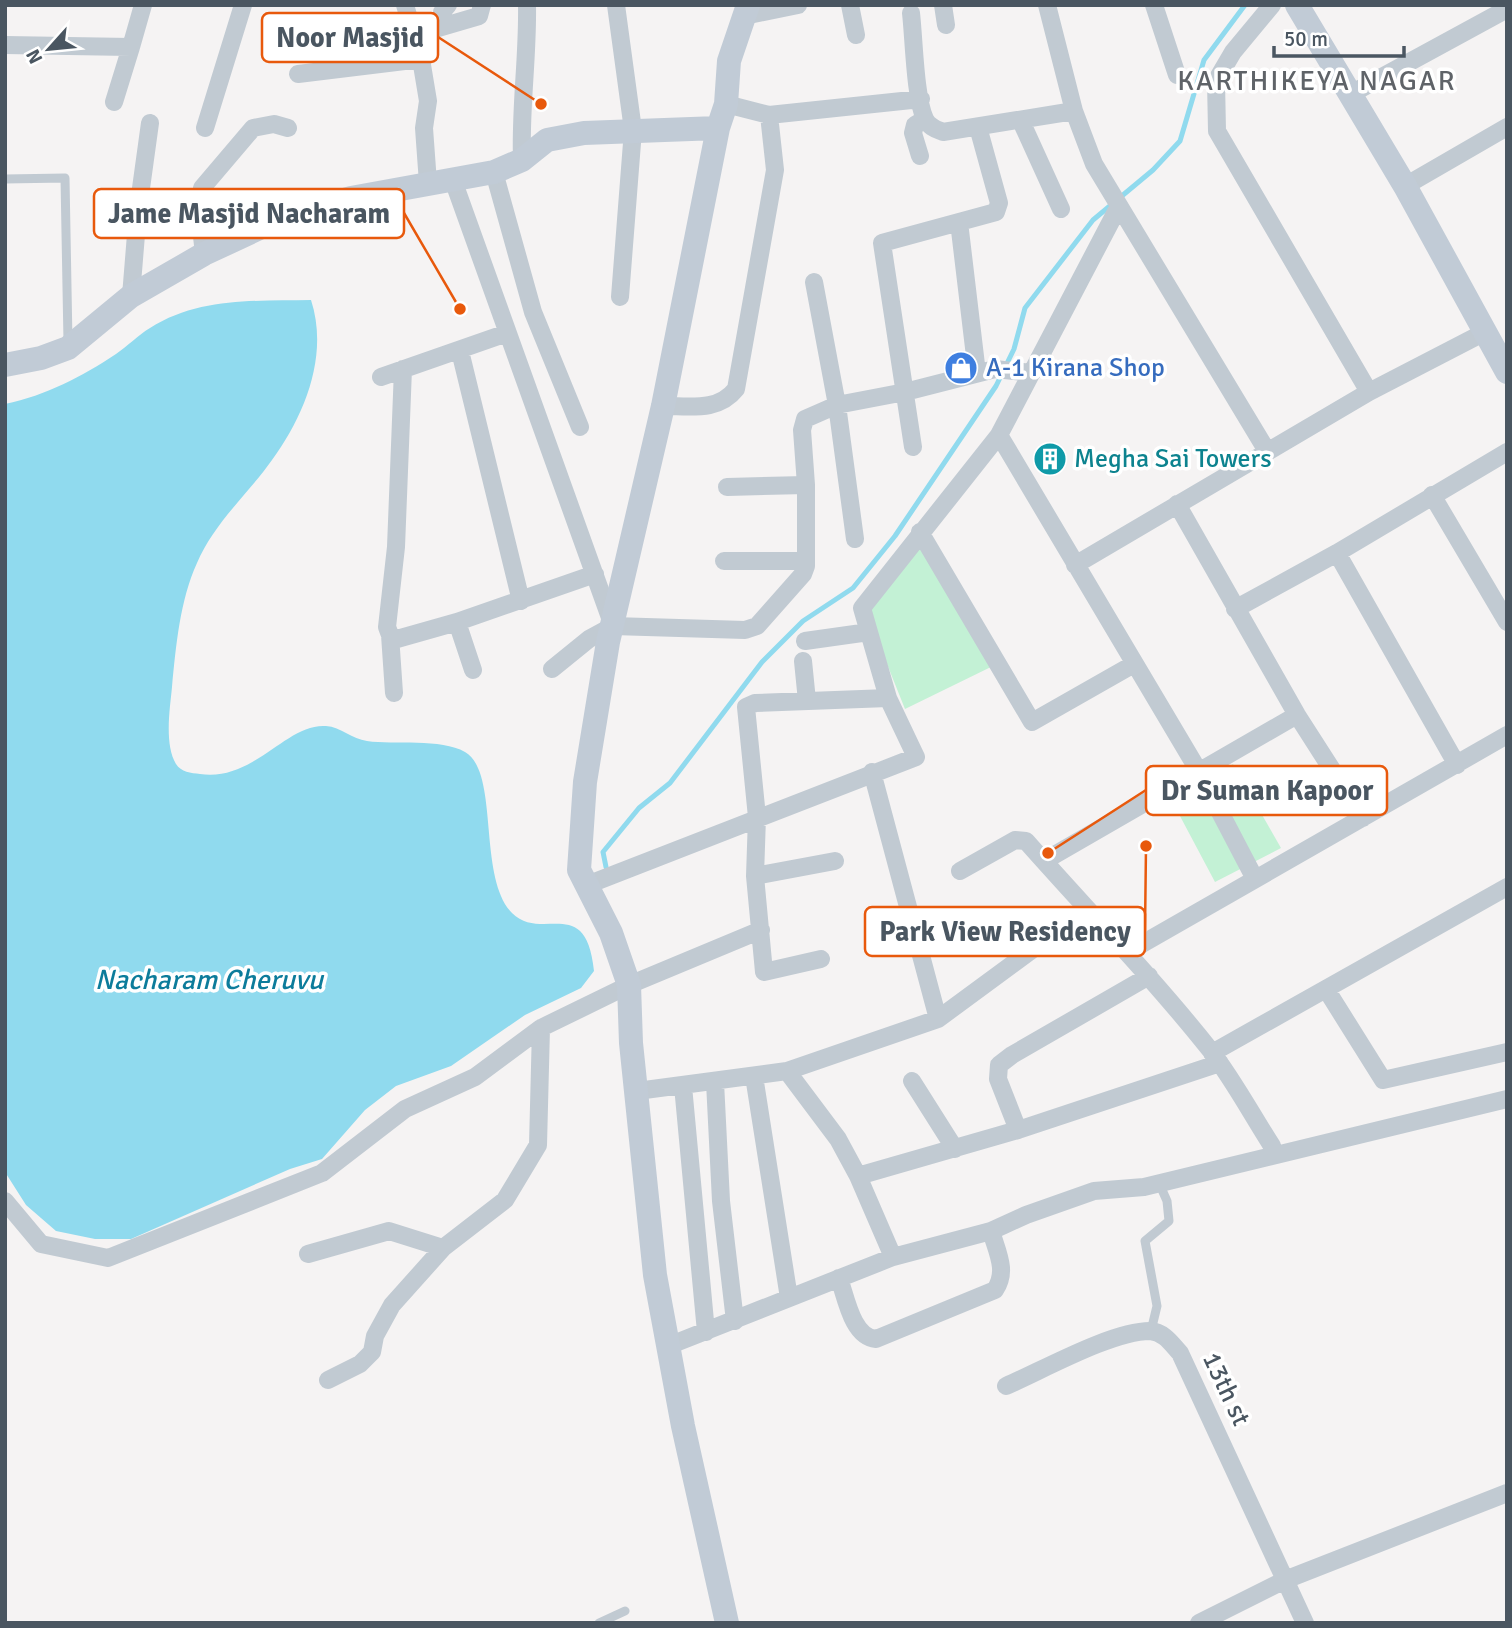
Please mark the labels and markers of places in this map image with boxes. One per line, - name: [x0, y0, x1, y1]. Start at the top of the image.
- callout: Noor Masjid: [262, 13, 438, 62]
- callout: Jame Masjid Nacharam: [94, 189, 404, 238]
- shop icon: A-1 Kirana Shop: [942, 349, 980, 387]
- place label: A-1 Kirana Shop: [986, 352, 1165, 384]
- building icon: Megha Sai Towers: [1031, 440, 1069, 478]
- place label: Megha Sai Towers: [1074, 443, 1272, 475]
- callout: Dr Suman Kapoor: [1146, 766, 1387, 815]
- callout: Park View Residency: [865, 907, 1145, 956]

